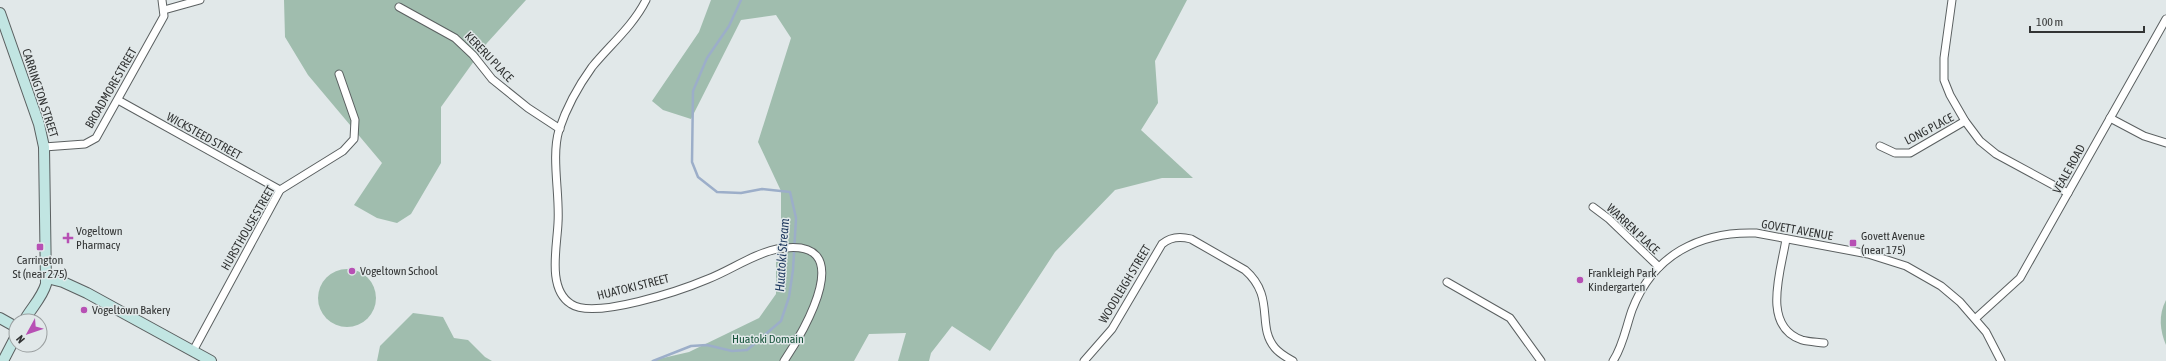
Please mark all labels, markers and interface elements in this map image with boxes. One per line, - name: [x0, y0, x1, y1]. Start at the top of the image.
- scale bar: [2030, 8, 2144, 34]
- text: 100 m: [2036, 15, 2063, 29]
- street label: KERERU PLACE: [462, 29, 516, 85]
- street label: BROADMORE STREET: [82, 45, 140, 131]
- street label: CARRINGTON STREET: [19, 47, 61, 140]
- street label: WICKSTEED STREET: [164, 110, 245, 163]
- street label: LONG PLACE: [1902, 110, 1956, 148]
- street label: VEALE ROAD: [2050, 142, 2088, 196]
- street label: HURSTHOUSE STREET: [218, 183, 278, 273]
- street label: WARREN PLACE: [1604, 201, 1662, 257]
- water label: Huatoki Stream: [772, 217, 792, 292]
- street label: GOVETT AVENUE: [1760, 217, 1834, 243]
- place label: Vogeltown Pharmacy: [76, 224, 123, 252]
- place label: Govett Avenue (near 175): [1861, 229, 1925, 257]
- marker: Vogeltown Pharmacy: [63, 233, 73, 243]
- marker: Govett Avenue (near 175): [1848, 238, 1858, 248]
- marker: Carrington St (near 275): [35, 242, 45, 252]
- street label: WOODLEIGH STREET: [1096, 242, 1154, 326]
- place label: Carrington St (near 275): [13, 253, 68, 281]
- place label: Vogeltown School: [360, 264, 439, 278]
- marker: Vogeltown School: [347, 266, 357, 276]
- place label: Frankleigh Park Kindergarten: [1588, 266, 1657, 294]
- street label: HUATOKI STREET: [595, 271, 671, 303]
- marker: Frankleigh Park Kindergarten: [1575, 275, 1585, 285]
- place label: Vogeltown Bakery: [92, 303, 170, 317]
- marker: Vogeltown Bakery: [79, 305, 89, 315]
- north arrow: [8, 313, 48, 353]
- park label: Huatoki Domain: [732, 332, 804, 346]
- text: N: [14, 333, 27, 346]

